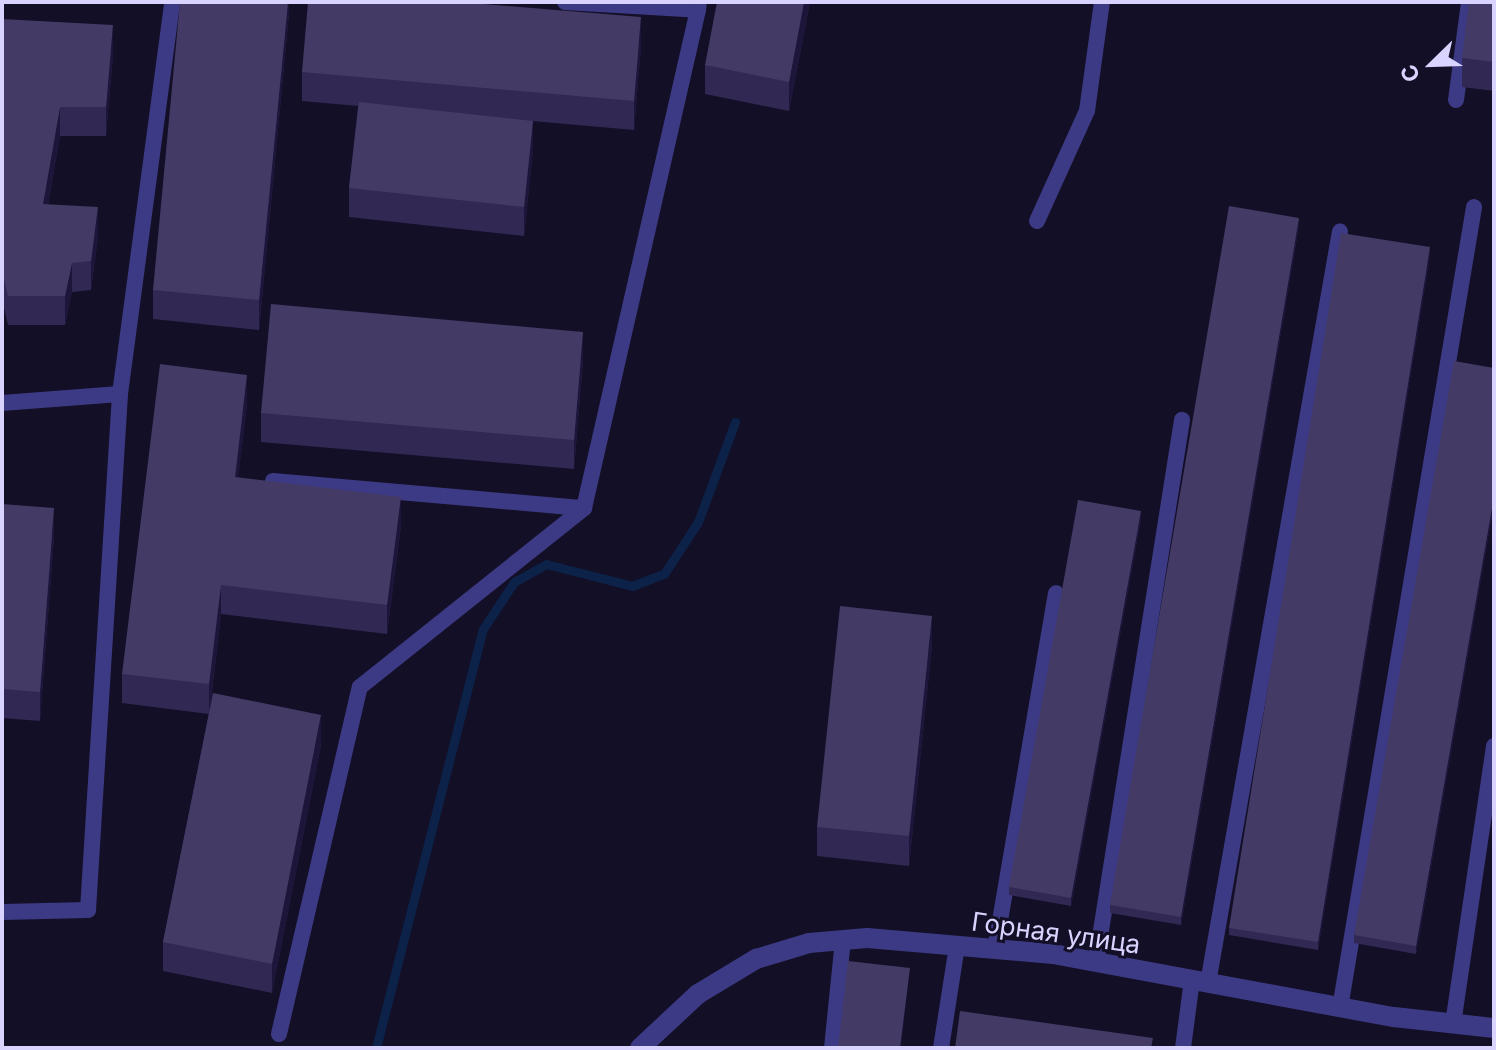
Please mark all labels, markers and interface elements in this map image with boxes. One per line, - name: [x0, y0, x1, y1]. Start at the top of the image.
- north arrow: [1392, 24, 1472, 104]
- text: С: [1395, 61, 1425, 86]
- street label: Горная улица: [970, 906, 1142, 960]

